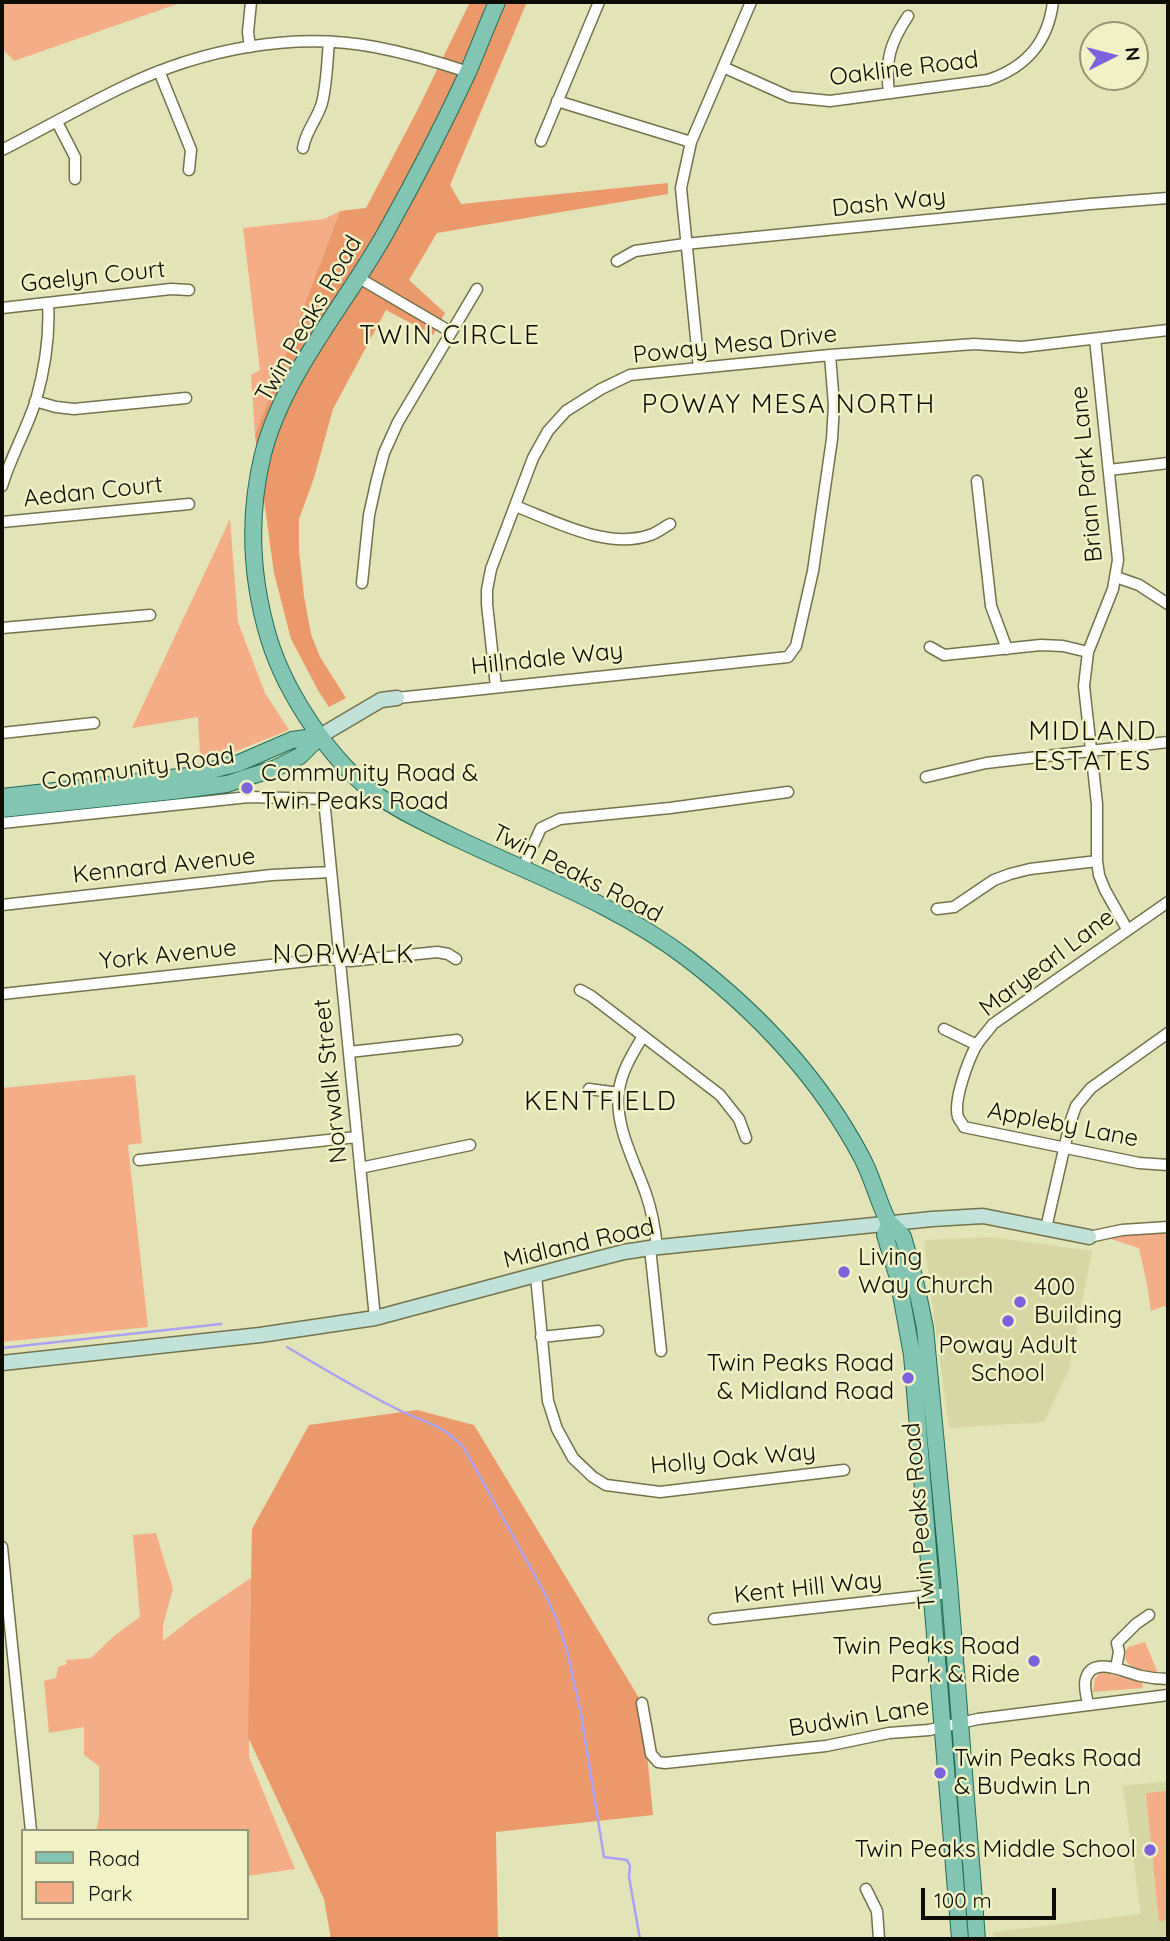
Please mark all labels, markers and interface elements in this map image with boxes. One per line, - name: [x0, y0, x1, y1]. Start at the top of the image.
- north arrow: [1079, 21, 1149, 91]
- street label: Oakline Road: [828, 46, 980, 92]
- text: N: [1120, 46, 1146, 62]
- street label: Dash Way: [831, 183, 947, 223]
- street label: Twin Peaks Road: [250, 231, 368, 407]
- street label: Gaelyn Court: [19, 255, 167, 299]
- district label: TWIN CIRCLE: [360, 320, 540, 352]
- street label: Poway Mesa Drive: [631, 320, 839, 370]
- street label: Brian Park Lane: [1065, 385, 1109, 563]
- district label: POWAY MESA NORTH: [644, 389, 934, 421]
- street label: Aedan Court: [22, 470, 164, 514]
- street label: Hillndale Way: [469, 637, 625, 681]
- district label: MIDLAND ESTATES: [1029, 716, 1157, 778]
- street label: Community Road: [40, 741, 236, 797]
- place label: Community Road & Twin Peaks Road: [261, 760, 478, 816]
- marker: Community Road & Twin Peaks Road: [239, 780, 255, 796]
- street label: Twin Peaks Road: [487, 819, 667, 929]
- street label: Kennard Avenue: [71, 842, 257, 890]
- street label: Maryearl Lane: [974, 903, 1120, 1023]
- street label: York Avenue: [98, 933, 238, 977]
- district label: NORWALK: [273, 939, 415, 971]
- street label: Norwalk Street: [308, 997, 354, 1165]
- district label: KENTFIELD: [525, 1086, 677, 1118]
- street label: Appleby Lane: [985, 1096, 1141, 1154]
- street label: Midland Road: [501, 1213, 657, 1275]
- place label: Living Way Church: [858, 1244, 993, 1300]
- marker: Living Way Church: [836, 1264, 852, 1280]
- place label: 400 Building: [1034, 1274, 1122, 1330]
- marker: 400 Building: [1012, 1294, 1028, 1310]
- marker: Poway Adult School: [1000, 1313, 1016, 1329]
- place label: Poway Adult School: [938, 1332, 1078, 1388]
- place label: Twin Peaks Road & Midland Road: [706, 1350, 894, 1406]
- marker: Twin Peaks Road & Midland Road: [900, 1370, 916, 1386]
- street label: Twin Peaks Road: [897, 1421, 943, 1611]
- street label: Holly Oak Way: [649, 1437, 817, 1481]
- street label: Kent Hill Way: [732, 1566, 884, 1610]
- place label: Twin Peaks Road Park & Ride: [832, 1633, 1020, 1689]
- marker: Twin Peaks Road Park & Ride: [1026, 1653, 1042, 1669]
- street label: Budwin Lane: [787, 1693, 931, 1743]
- place label: Twin Peaks Road & Budwin Ln: [954, 1745, 1142, 1801]
- marker: Twin Peaks Road & Budwin Ln: [932, 1765, 948, 1781]
- legend: [21, 1829, 248, 1920]
- place label: Twin Peaks Middle School: [854, 1836, 1136, 1864]
- marker: Twin Peaks Middle School: [1142, 1842, 1158, 1858]
- text: Road: [88, 1845, 140, 1871]
- scale bar: [925, 1874, 1060, 1918]
- text: Park: [88, 1880, 132, 1906]
- text: 100 m: [934, 1887, 992, 1913]

